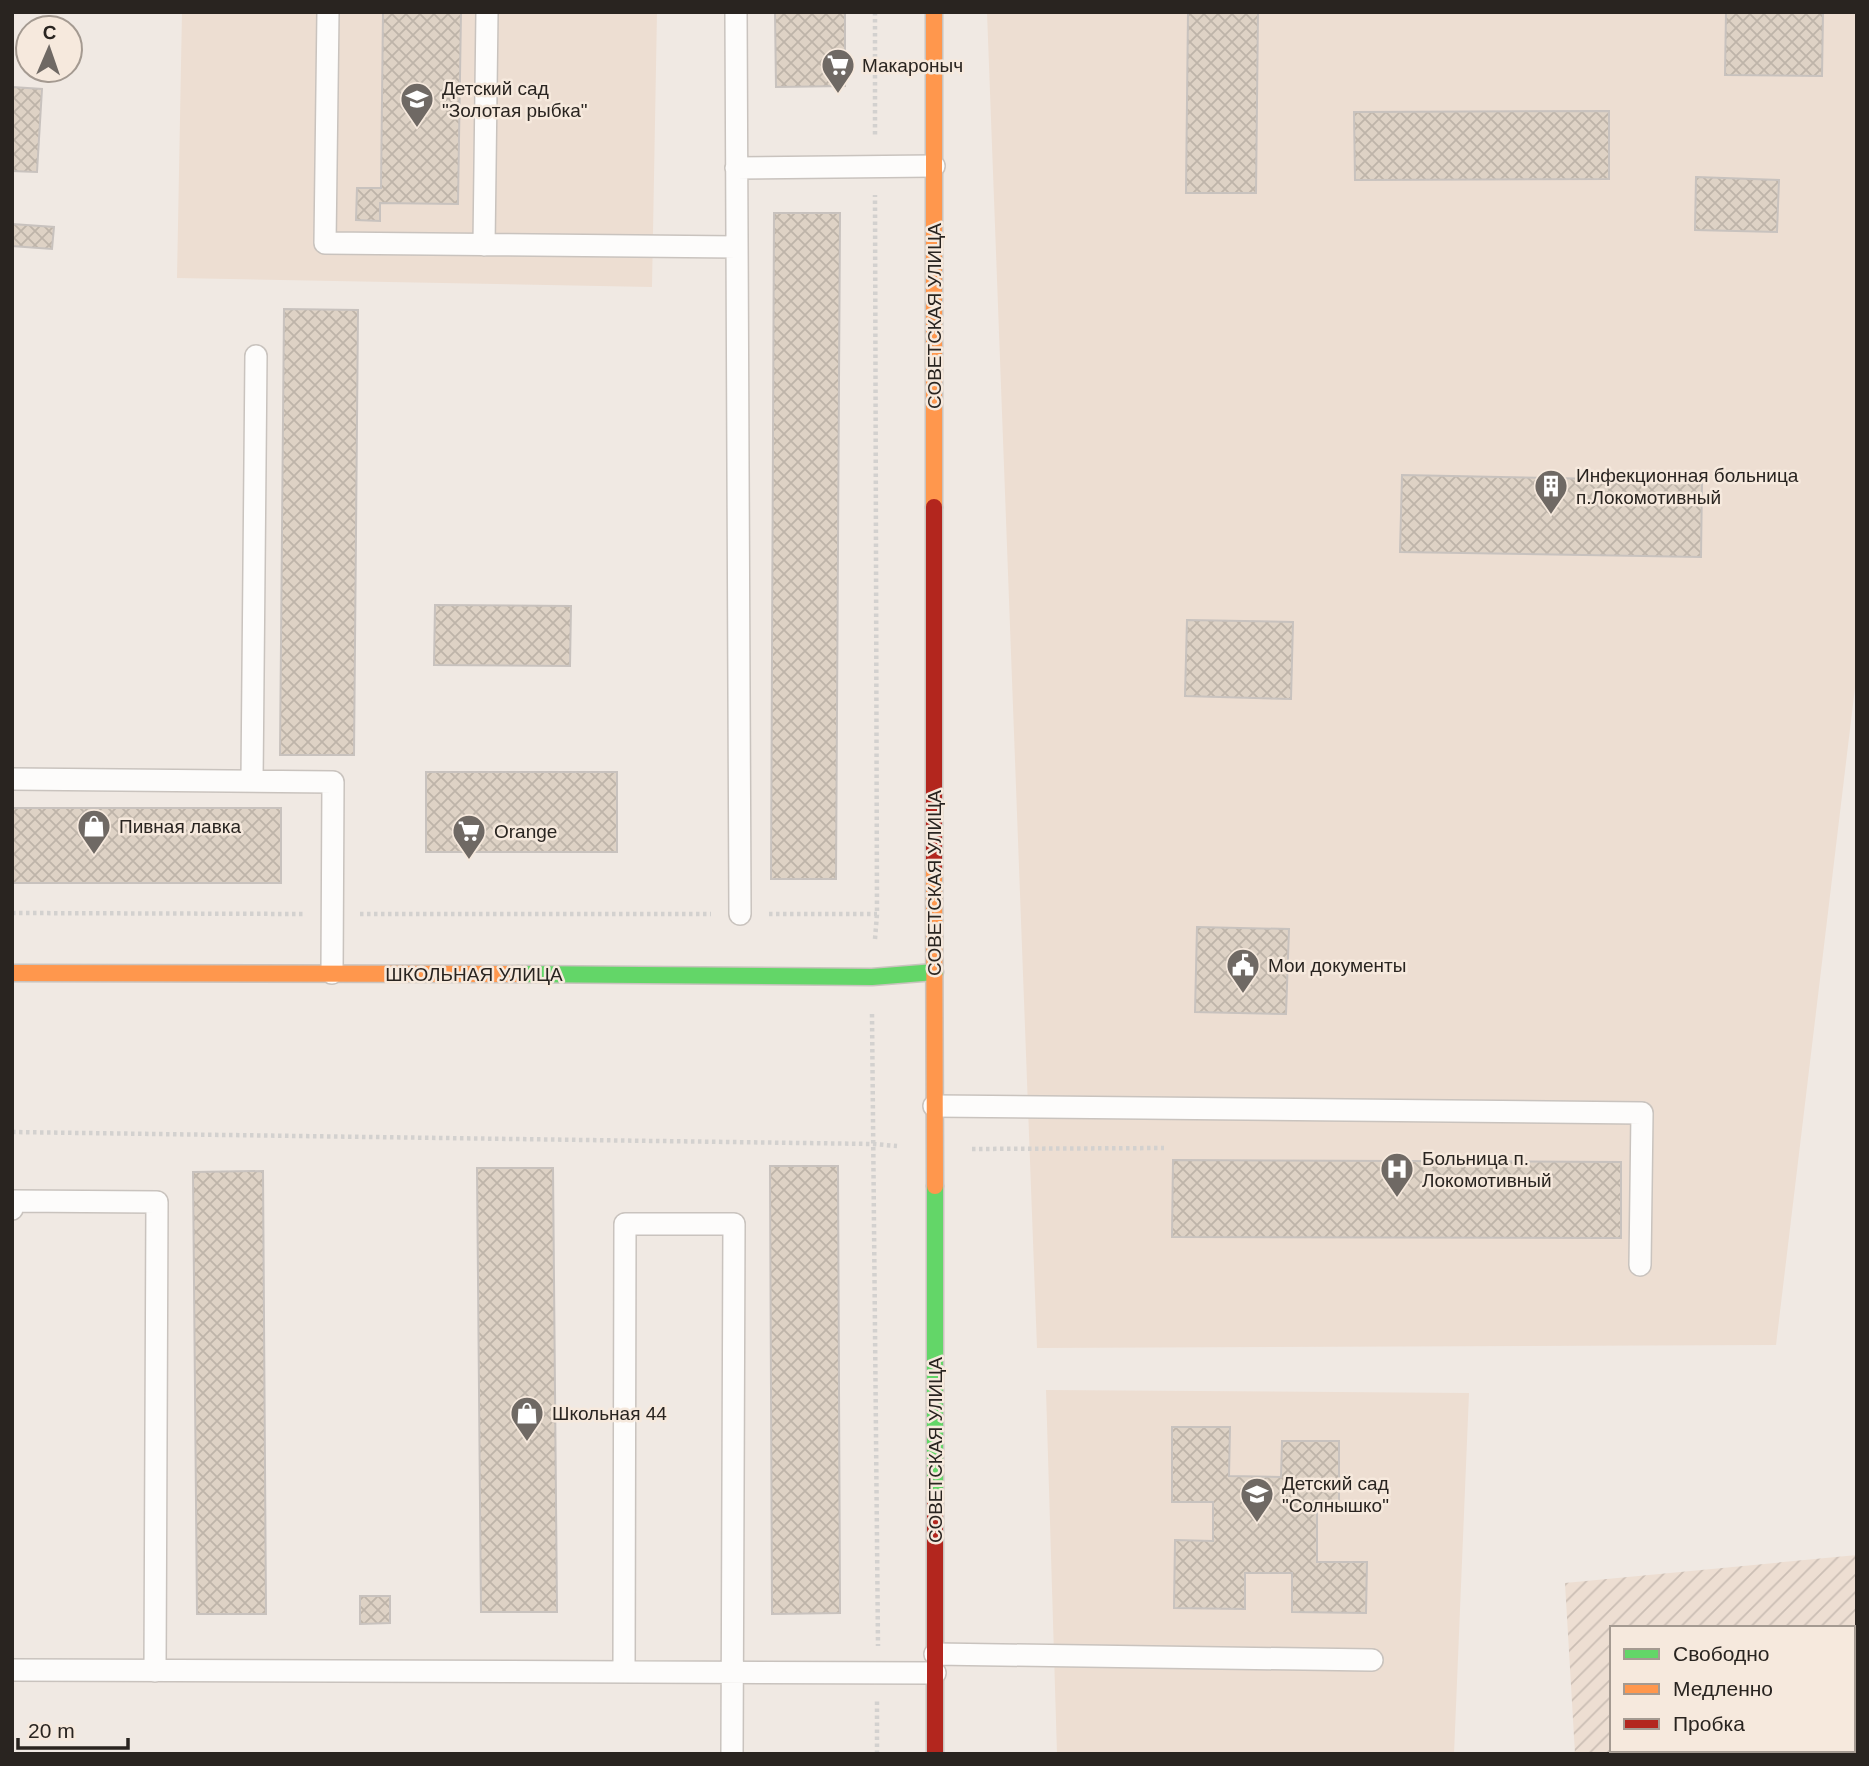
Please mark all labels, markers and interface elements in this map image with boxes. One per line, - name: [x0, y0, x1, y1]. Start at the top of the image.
- north arrow: [14, 14, 84, 84]
- text: С: [42, 22, 57, 43]
- supermarket icon: Макароныч: [819, 46, 857, 95]
- place label: Макароныч: [862, 55, 963, 76]
- place label: Детский сад "Золотая рыбка": [442, 78, 588, 121]
- school or university icon: Детский сад "Золотая рыбка": [398, 80, 436, 129]
- street label: СОВЕТСКАЯ УЛИЦА: [924, 223, 945, 409]
- place label: Инфекционная больница п.Локомотивный: [1576, 465, 1799, 508]
- building icon: Инфекционная больница п.Локомотивный: [1532, 467, 1570, 516]
- street label: СОВЕТСКАЯ УЛИЦА: [924, 790, 945, 976]
- shop icon: Пивная лавка: [75, 807, 113, 856]
- supermarket icon: Orange: [450, 812, 488, 861]
- place label: Пивная лавка: [119, 816, 241, 837]
- place label: Orange: [494, 821, 557, 842]
- public building icon: Мои документы: [1224, 946, 1262, 995]
- place label: Мои документы: [1268, 955, 1406, 976]
- street label: ШКОЛЬНАЯ УЛИЦА: [385, 964, 563, 985]
- place label: Больница п. Локомотивный: [1422, 1148, 1552, 1191]
- hospital icon: Больница п. Локомотивный: [1378, 1150, 1416, 1199]
- street label: СОВЕТСКАЯ УЛИЦА: [925, 1357, 946, 1543]
- shop icon: Школьная 44: [508, 1394, 546, 1443]
- place label: Школьная 44: [552, 1403, 667, 1424]
- place label: Детский сад "Солнышко": [1282, 1473, 1389, 1516]
- school or university icon: Детский сад "Солнышко": [1238, 1475, 1276, 1524]
- legend: [1610, 1626, 1855, 1752]
- text: Свободно: [1673, 1642, 1770, 1665]
- text: Медленно: [1673, 1677, 1773, 1700]
- scale bar: [18, 1706, 128, 1750]
- text: Пробка: [1673, 1712, 1745, 1735]
- text: 20 m: [28, 1719, 75, 1742]

